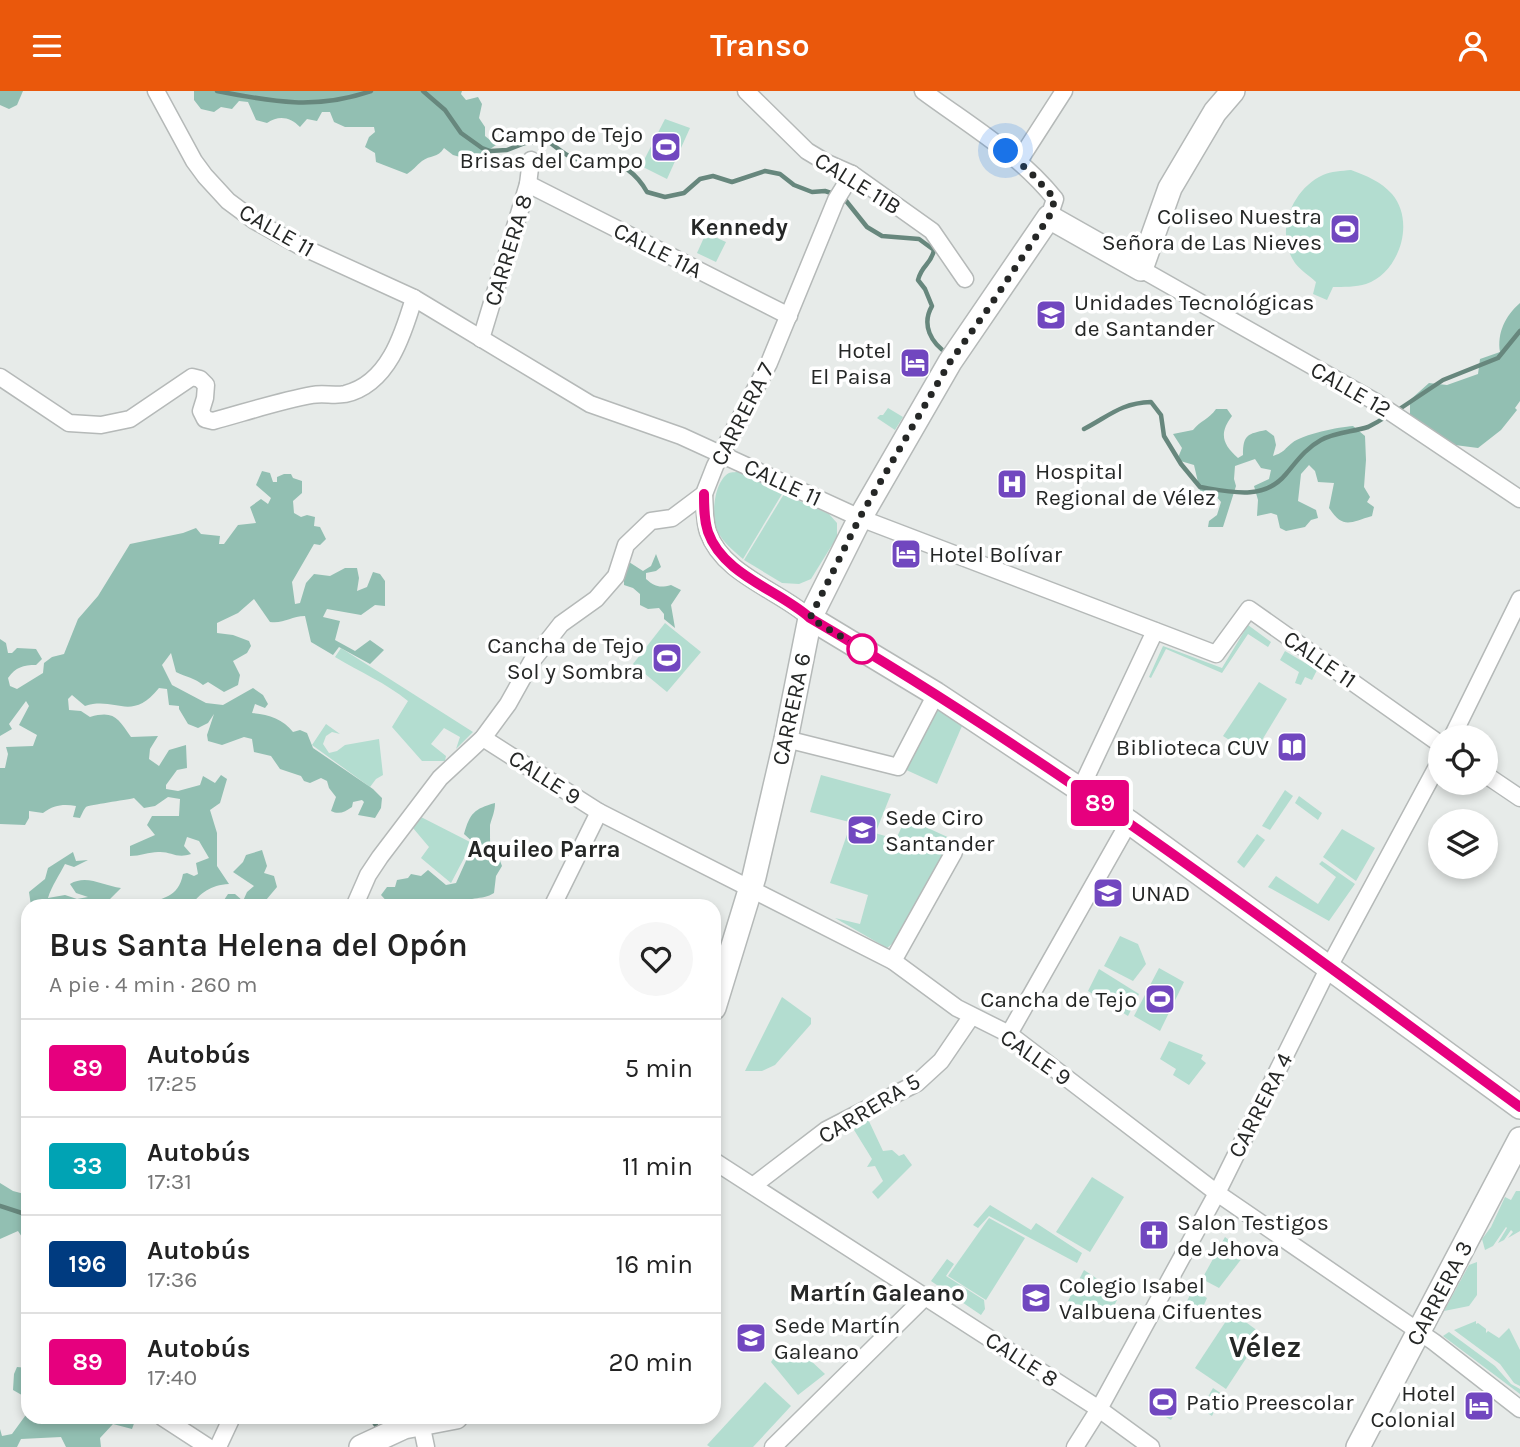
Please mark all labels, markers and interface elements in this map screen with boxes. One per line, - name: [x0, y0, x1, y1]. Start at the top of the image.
- icon: menu: [28, 27, 66, 65]
- text: Transo: [710, 27, 810, 64]
- icon: person: [1454, 27, 1492, 65]
- place label: Campo de Tejo Brisas del Campo: [460, 121, 643, 174]
- sports icon: Campo de Tejo Brisas del Campo: [649, 130, 683, 164]
- your location: [988, 133, 1023, 168]
- street label: CALLE 11B: [810, 146, 906, 220]
- street label: CARRERA 8: [479, 191, 538, 309]
- street label: CALLE 11: [234, 198, 319, 263]
- place label: Coliseo Nuestra Señora de Las Nieves: [1102, 203, 1322, 256]
- sports icon: Coliseo Nuestra Señora de Las Nieves: [1328, 212, 1362, 246]
- district label: Kennedy: [690, 213, 788, 241]
- street label: CALLE 11A: [609, 217, 707, 284]
- place label: Unidades Tecnológicas de Santander: [1074, 289, 1314, 342]
- school or university icon: Unidades Tecnológicas de Santander: [1034, 298, 1068, 332]
- place label: Hotel El Paisa: [810, 337, 892, 390]
- hotel icon: Hotel El Paisa: [898, 346, 932, 380]
- street label: CALLE 12: [1306, 356, 1396, 423]
- street label: CARRERA 7: [705, 358, 780, 470]
- street label: CALLE 11: [740, 453, 826, 512]
- place label: Hospital Regional de Vélez: [1035, 458, 1216, 511]
- hospital icon: Hospital Regional de Vélez: [995, 467, 1029, 501]
- hotel icon: Hotel Bolívar: [889, 537, 923, 571]
- place label: Hotel Bolívar: [929, 541, 1063, 568]
- street label: CALLE 11: [1278, 625, 1361, 694]
- place label: Cancha de Tejo Sol y Sombra: [487, 632, 644, 685]
- unlabelled marker: [847, 634, 877, 664]
- sports icon: Cancha de Tejo Sol y Sombra: [650, 641, 684, 675]
- street label: CARRERA 6: [766, 650, 817, 768]
- map controls: [1428, 725, 1498, 879]
- button: locate: [1428, 725, 1498, 795]
- library icon: Biblioteca CUV: [1275, 730, 1309, 764]
- place label: Biblioteca CUV: [1116, 734, 1269, 761]
- street label: CALLE 9: [504, 744, 586, 811]
- line badge: 89: [1068, 780, 1132, 826]
- text: 89: [1085, 789, 1115, 817]
- place label: Sede Ciro Santander: [885, 804, 995, 857]
- button: layers: [1428, 809, 1498, 879]
- school or university icon: Sede Ciro Santander: [845, 813, 879, 847]
- district label: Aquileo Parra: [467, 835, 621, 863]
- school or university icon: UNAD: [1091, 876, 1125, 910]
- place label: UNAD: [1131, 880, 1190, 907]
- button: heart: [619, 922, 693, 996]
- text: Bus Santa Helena del Opón: [49, 926, 468, 964]
- text: A pie · 4 min · 260 m: [49, 971, 258, 998]
- sports icon: Cancha de Tejo: [1143, 982, 1177, 1016]
- place label: Cancha de Tejo: [980, 986, 1137, 1013]
- street label: CALLE 9: [995, 1023, 1076, 1092]
- text: Autobús: [147, 1039, 251, 1070]
- street label: CARRERA 4: [1223, 1048, 1298, 1162]
- text: 5 min: [624, 1053, 693, 1084]
- text: 89: [72, 1054, 103, 1082]
- street label: CARRERA 5: [813, 1067, 925, 1149]
- text: 17:25: [147, 1070, 197, 1097]
- text: Autobús: [147, 1137, 251, 1168]
- text: 11 min: [622, 1151, 693, 1182]
- text: 33: [73, 1152, 102, 1180]
- text: 17:31: [147, 1168, 192, 1195]
- place label: Salon Testigos de Jehova: [1177, 1209, 1329, 1262]
- church icon: Salon Testigos de Jehova: [1137, 1218, 1171, 1252]
- text: Autobús: [147, 1235, 251, 1266]
- street label: CARRERA 3: [1401, 1236, 1478, 1350]
- text: 16 min: [616, 1249, 693, 1280]
- text: 196: [69, 1250, 106, 1278]
- text: 17:36: [147, 1266, 197, 1293]
- place label: Colegio Isabel Valbuena Cifuentes: [1059, 1272, 1263, 1325]
- district label: Martín Galeano: [789, 1279, 965, 1307]
- school or university icon: Colegio Isabel Valbuena Cifuentes: [1019, 1281, 1053, 1315]
- place label: Sede Martín Galeano: [774, 1312, 900, 1365]
- school or university icon: Sede Martín Galeano: [734, 1321, 768, 1355]
- street label: CALLE 8: [980, 1326, 1063, 1393]
- district label: Vélez: [1229, 1329, 1301, 1365]
- text: Autobús: [147, 1333, 251, 1364]
- text: 20 min: [609, 1347, 693, 1378]
- text: 89: [72, 1348, 103, 1376]
- text: 17:40: [147, 1364, 197, 1391]
- place label: Hotel Colonial: [1370, 1380, 1456, 1433]
- sports icon: Patio Preescolar: [1146, 1385, 1180, 1419]
- place label: Patio Preescolar: [1186, 1389, 1354, 1416]
- hotel icon: Hotel Colonial: [1462, 1389, 1496, 1423]

